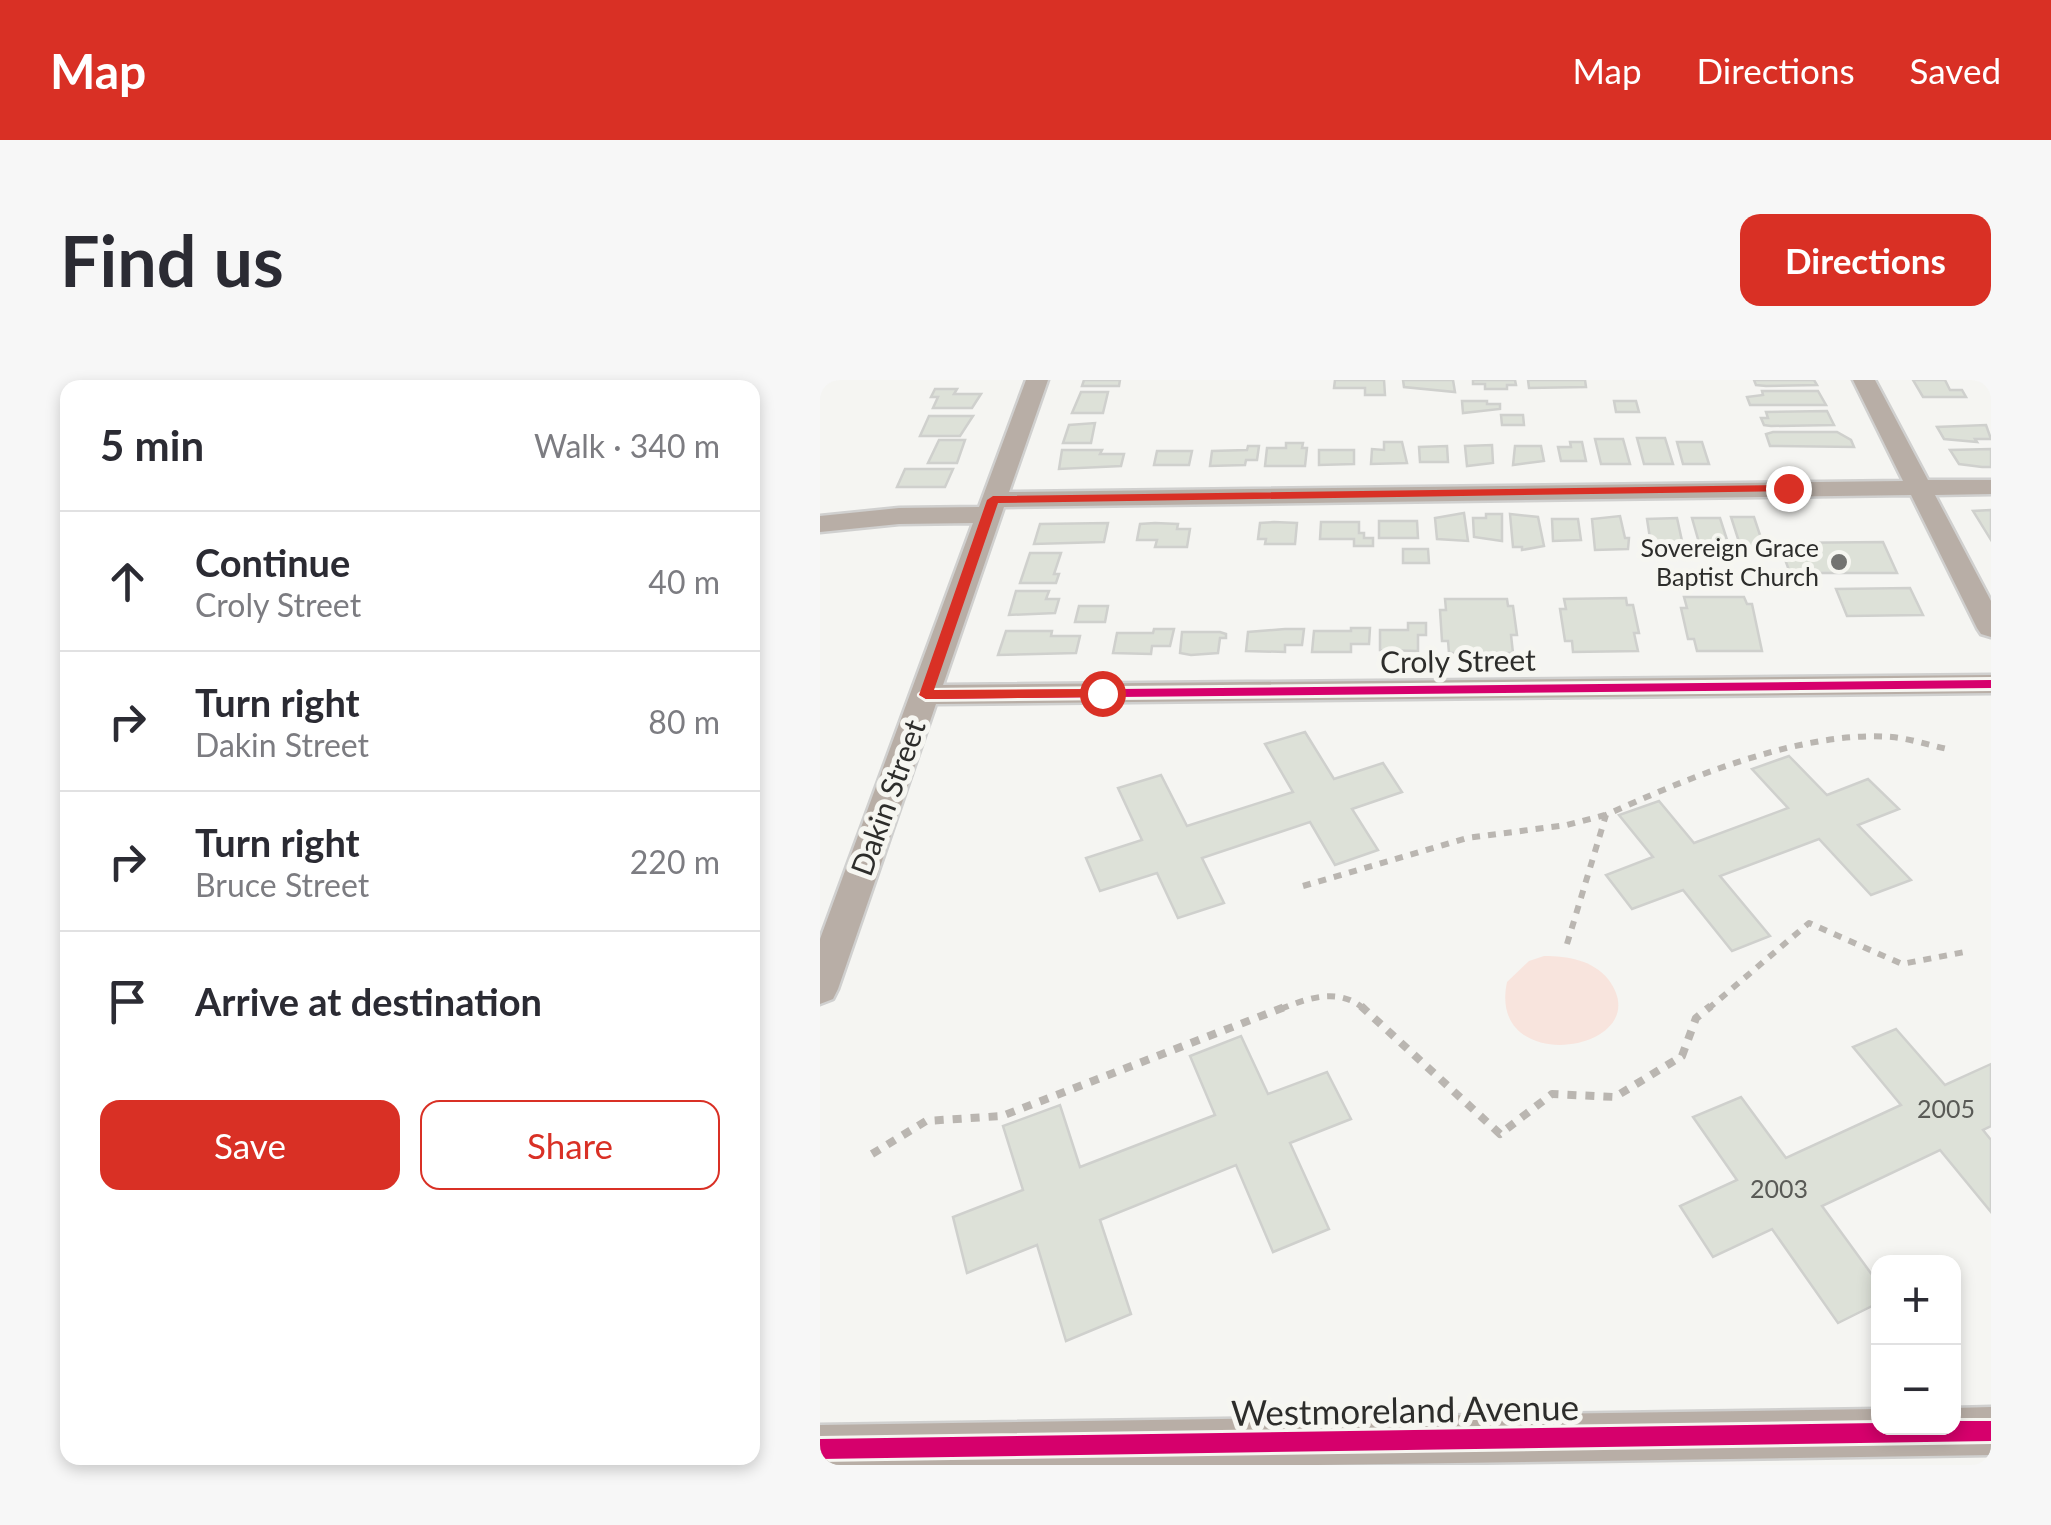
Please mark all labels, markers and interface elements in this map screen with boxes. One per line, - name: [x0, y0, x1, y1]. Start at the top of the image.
- text: Map: [50, 42, 146, 99]
- text: Map: [1573, 49, 1642, 91]
- text: Directions: [1697, 49, 1855, 91]
- text: Saved: [1910, 49, 2001, 91]
- button: Directions: [1740, 214, 1991, 306]
- text: Find us: [60, 218, 284, 302]
- text: 5 min: [100, 420, 204, 470]
- text: Walk · 340 m: [534, 426, 720, 465]
- route end: [1766, 466, 1812, 512]
- place label: Sovereign Grace Baptist Church: [1640, 532, 1819, 591]
- text: Continue: [195, 539, 350, 585]
- marker: Sovereign Grace Baptist Church: [1828, 551, 1850, 573]
- icon: ahead: [100, 554, 155, 609]
- text: 40 m: [648, 562, 720, 601]
- text: Croly Street: [195, 585, 361, 624]
- street label: Croly Street: [1380, 641, 1536, 679]
- route start: [1080, 671, 1126, 717]
- text: Turn right: [195, 679, 360, 725]
- icon: right: [100, 694, 155, 749]
- text: 80 m: [648, 702, 720, 741]
- street label: Dakin Street: [842, 714, 932, 880]
- text: Dakin Street: [195, 725, 369, 764]
- text: Turn right: [195, 819, 360, 865]
- icon: right: [100, 834, 155, 889]
- text: 220 m: [630, 842, 720, 881]
- text: Bruce Street: [195, 865, 369, 904]
- icon: arrive: [100, 974, 155, 1029]
- text: Arrive at destination: [195, 978, 542, 1024]
- house number: 2005: [1917, 1093, 1975, 1123]
- button: Save: [100, 1100, 400, 1190]
- button: Share: [420, 1100, 720, 1190]
- house number: 2003: [1750, 1173, 1808, 1203]
- map controls: [1871, 1255, 1961, 1435]
- button: +: [1871, 1255, 1961, 1345]
- button: −: [1871, 1345, 1961, 1435]
- street label: Westmoreland Avenue: [1231, 1385, 1579, 1433]

